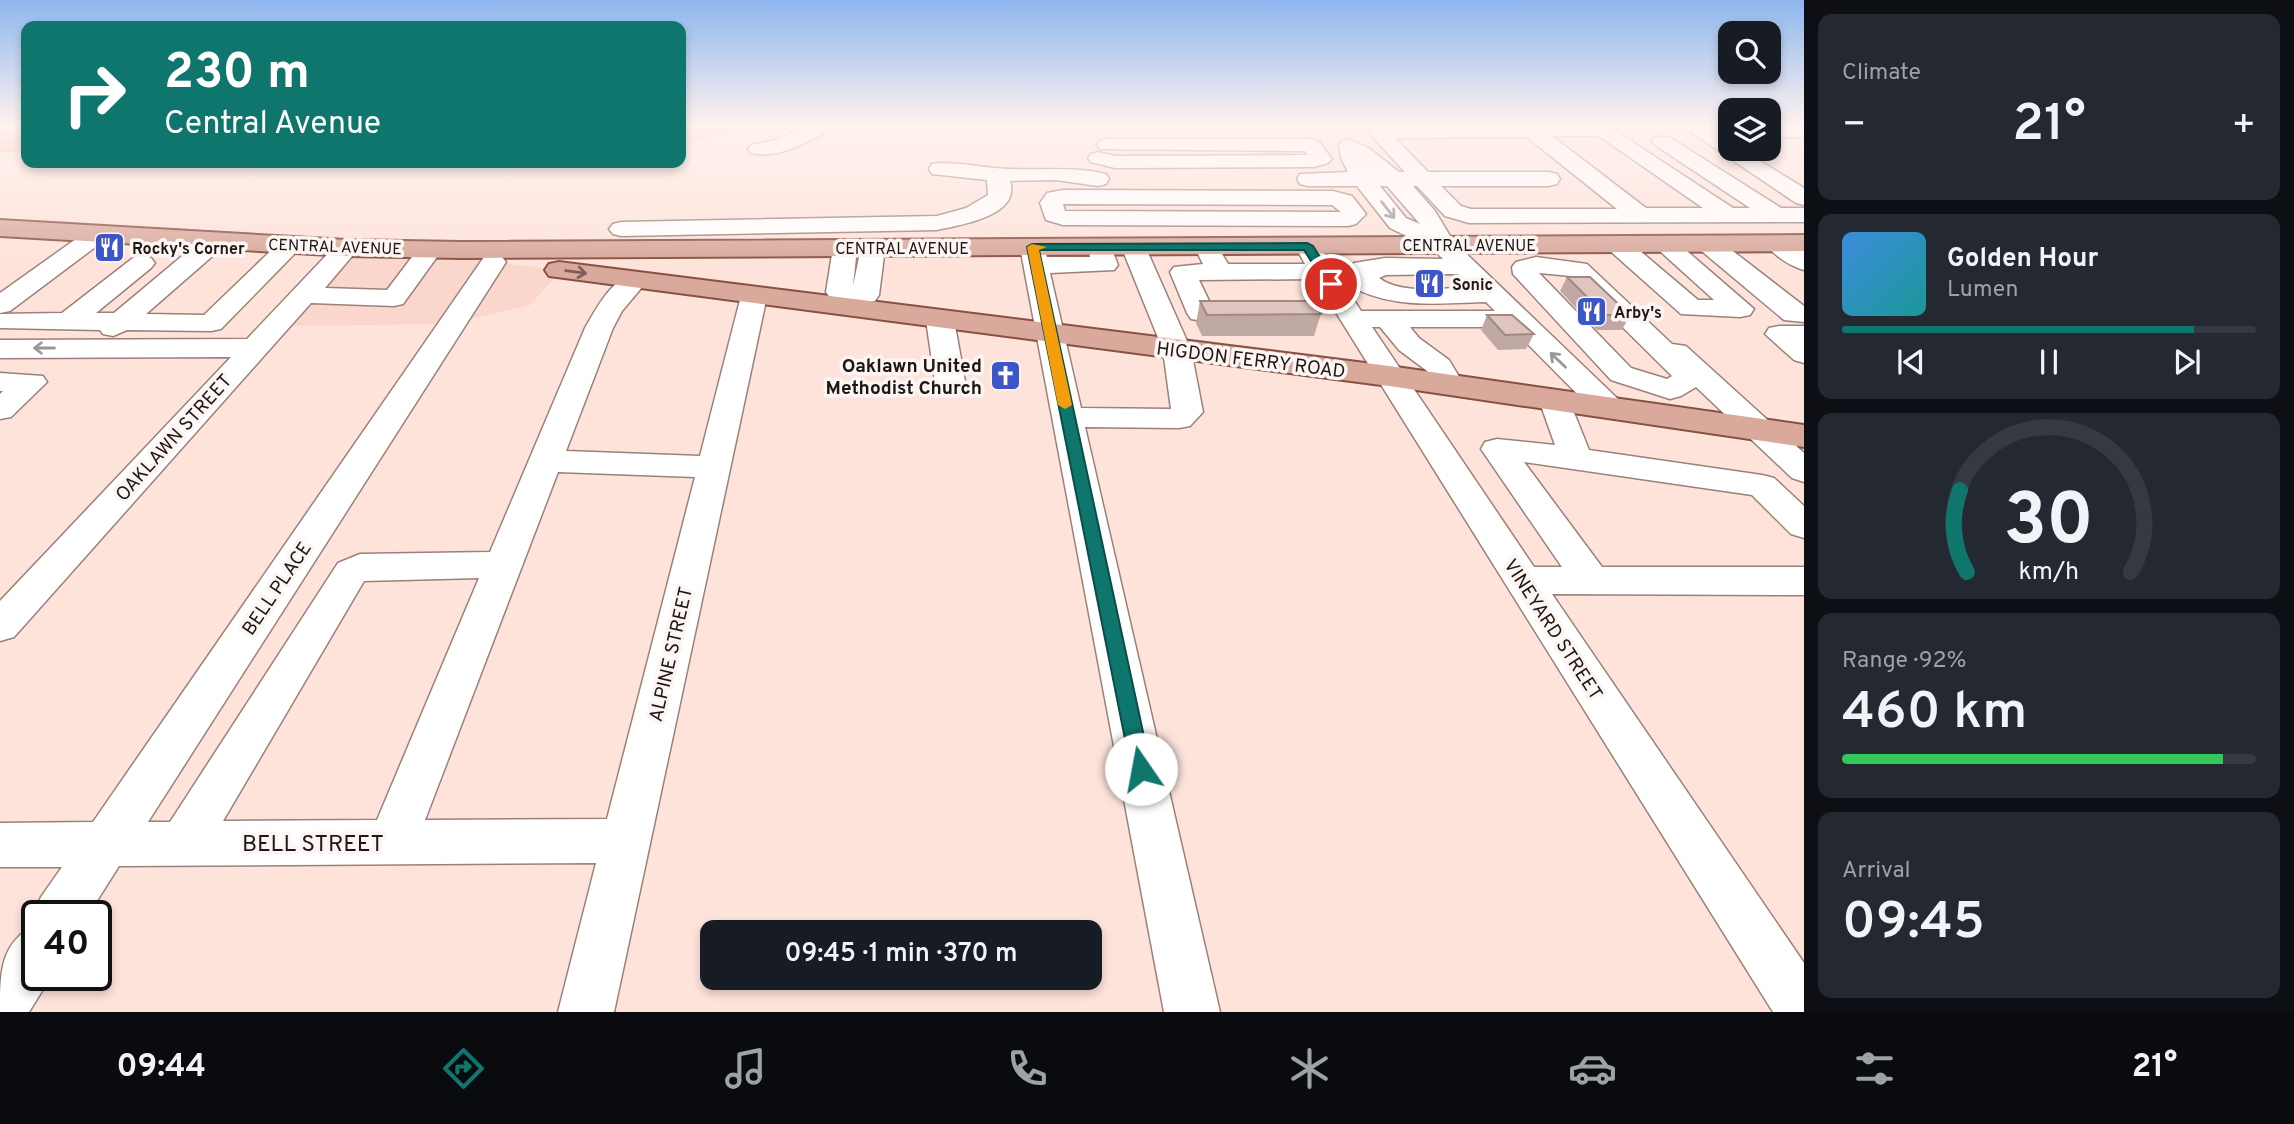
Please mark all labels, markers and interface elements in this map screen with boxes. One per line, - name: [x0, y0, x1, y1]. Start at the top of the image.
- map controls: [1718, 21, 1781, 161]
- button: search: [1718, 21, 1781, 84]
- text: 230 m: [164, 44, 310, 106]
- icon: right: [49, 49, 140, 140]
- text: Climate: [1842, 59, 1921, 88]
- text: 21°: [2012, 93, 2086, 159]
- button: layers: [1718, 98, 1781, 161]
- text: −: [1842, 102, 1867, 151]
- text: +: [2231, 102, 2256, 151]
- text: Central Avenue: [164, 105, 381, 145]
- one-way arrow: [1380, 200, 1395, 219]
- restaurant icon: Rocky's Corner: [92, 231, 126, 265]
- street label: CENTRAL AVENUE: [268, 236, 402, 260]
- street label: CENTRAL AVENUE: [1402, 237, 1536, 257]
- place label: Rocky's Corner: [132, 240, 245, 260]
- street label: CENTRAL AVENUE: [835, 240, 969, 260]
- text: Golden Hour: [1947, 243, 2098, 276]
- pin: [1301, 254, 1361, 314]
- icon: arrive: [1312, 265, 1350, 303]
- one-way arrow: [564, 266, 587, 279]
- restaurant icon: Sonic: [1412, 267, 1446, 301]
- place label: Sonic: [1452, 276, 1493, 296]
- text: Lumen: [1947, 276, 2018, 305]
- restaurant icon: Arby's: [1574, 295, 1608, 329]
- place label: Arby's: [1614, 304, 1662, 324]
- street label: HIGDON FERRY ROAD: [1155, 337, 1347, 384]
- one-way arrow: [33, 342, 56, 355]
- icon: previous: [1892, 343, 1930, 381]
- icon: pause: [2030, 343, 2068, 381]
- icon: next: [2168, 343, 2206, 381]
- one-way arrow: [1550, 351, 1567, 368]
- place label: Oaklawn United Methodist Church: [826, 355, 982, 401]
- church icon: Oaklawn United Methodist Church: [988, 359, 1022, 393]
- street label: OAKLAWN STREET: [111, 370, 238, 507]
- text: 30: [2004, 478, 2094, 570]
- street label: BELL PLACE: [238, 538, 318, 640]
- street label: VINEYARD STREET: [1498, 555, 1607, 705]
- text: km/h: [2019, 557, 2079, 589]
- street label: ALPINE STREET: [645, 585, 699, 724]
- text: Range · 92%: [1842, 647, 1967, 676]
- text: 460 km: [1842, 681, 2027, 747]
- position arrow: [1104, 732, 1178, 806]
- street label: BELL STREET: [242, 831, 384, 860]
- text: Arrival: [1842, 857, 1911, 886]
- text: 09:45: [1842, 891, 1985, 957]
- speed limit sign: 40: [21, 900, 112, 991]
- text: 09:45 · 1 min · 370 m: [785, 938, 1017, 971]
- icon: directions: [439, 1044, 488, 1093]
- icon: music: [721, 1044, 770, 1093]
- icon: phone: [1003, 1044, 1052, 1093]
- icon: climate: [1285, 1044, 1334, 1093]
- icon: car: [1568, 1044, 1617, 1093]
- icon: filters: [1850, 1044, 1899, 1093]
- text: 09:44: [117, 1048, 206, 1088]
- text: 21°: [2132, 1048, 2177, 1088]

